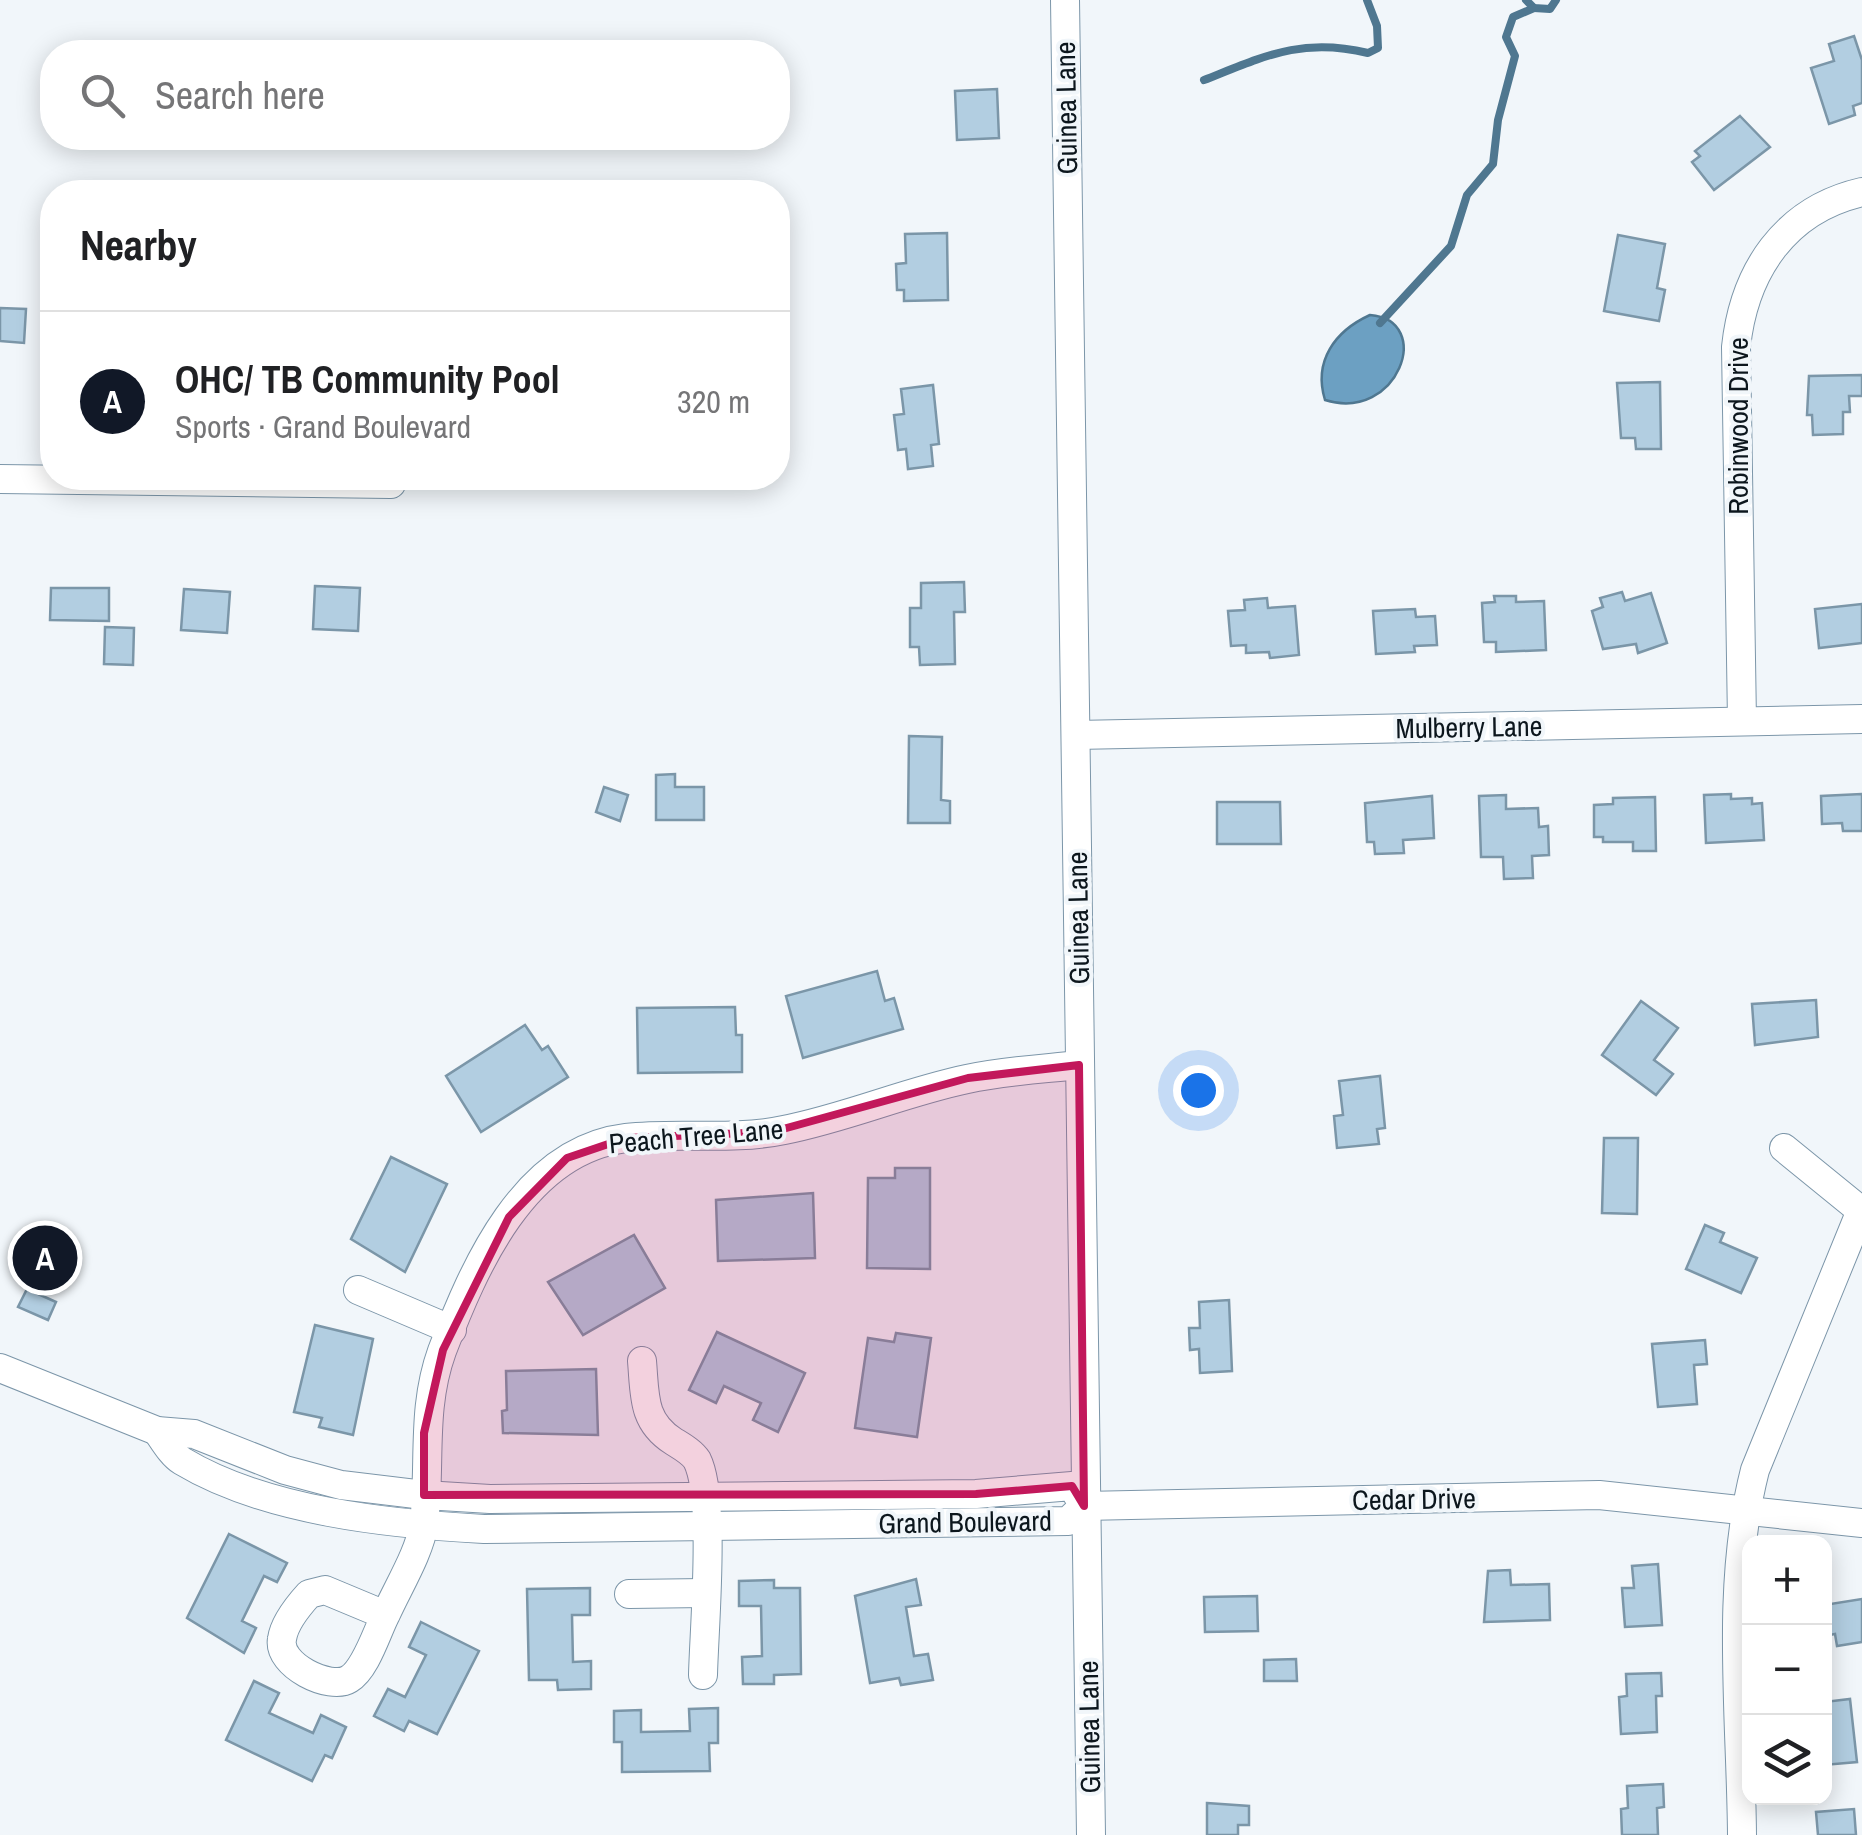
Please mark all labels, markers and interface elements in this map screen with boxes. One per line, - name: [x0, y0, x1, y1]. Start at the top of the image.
- search box: [40, 40, 790, 150]
- street label: Guinea Lane: [1046, 41, 1086, 175]
- icon: search: [75, 68, 130, 123]
- text: Search here: [155, 70, 325, 121]
- text: Nearby: [80, 217, 197, 273]
- street label: Robinwood Drive: [1719, 337, 1757, 515]
- text: OHC/ TB Community Pool: [175, 354, 559, 405]
- text: A: [103, 380, 122, 423]
- text: 320 m: [677, 380, 750, 423]
- text: Sports · Grand Boulevard: [175, 405, 471, 448]
- street label: Mulberry Lane: [1395, 707, 1543, 747]
- street label: Guinea Lane: [1058, 851, 1098, 985]
- your location: [1173, 1065, 1224, 1116]
- street label: Peach Tree Lane: [607, 1109, 785, 1163]
- pin: A: [12, 1220, 78, 1296]
- street label: Cedar Drive: [1352, 1479, 1476, 1519]
- street label: Grand Boulevard: [878, 1501, 1052, 1543]
- map controls: [1742, 1535, 1832, 1805]
- button: +: [1742, 1535, 1832, 1625]
- button: −: [1742, 1625, 1832, 1715]
- street label: Guinea Lane: [1069, 1660, 1109, 1794]
- button: layers: [1742, 1715, 1832, 1805]

